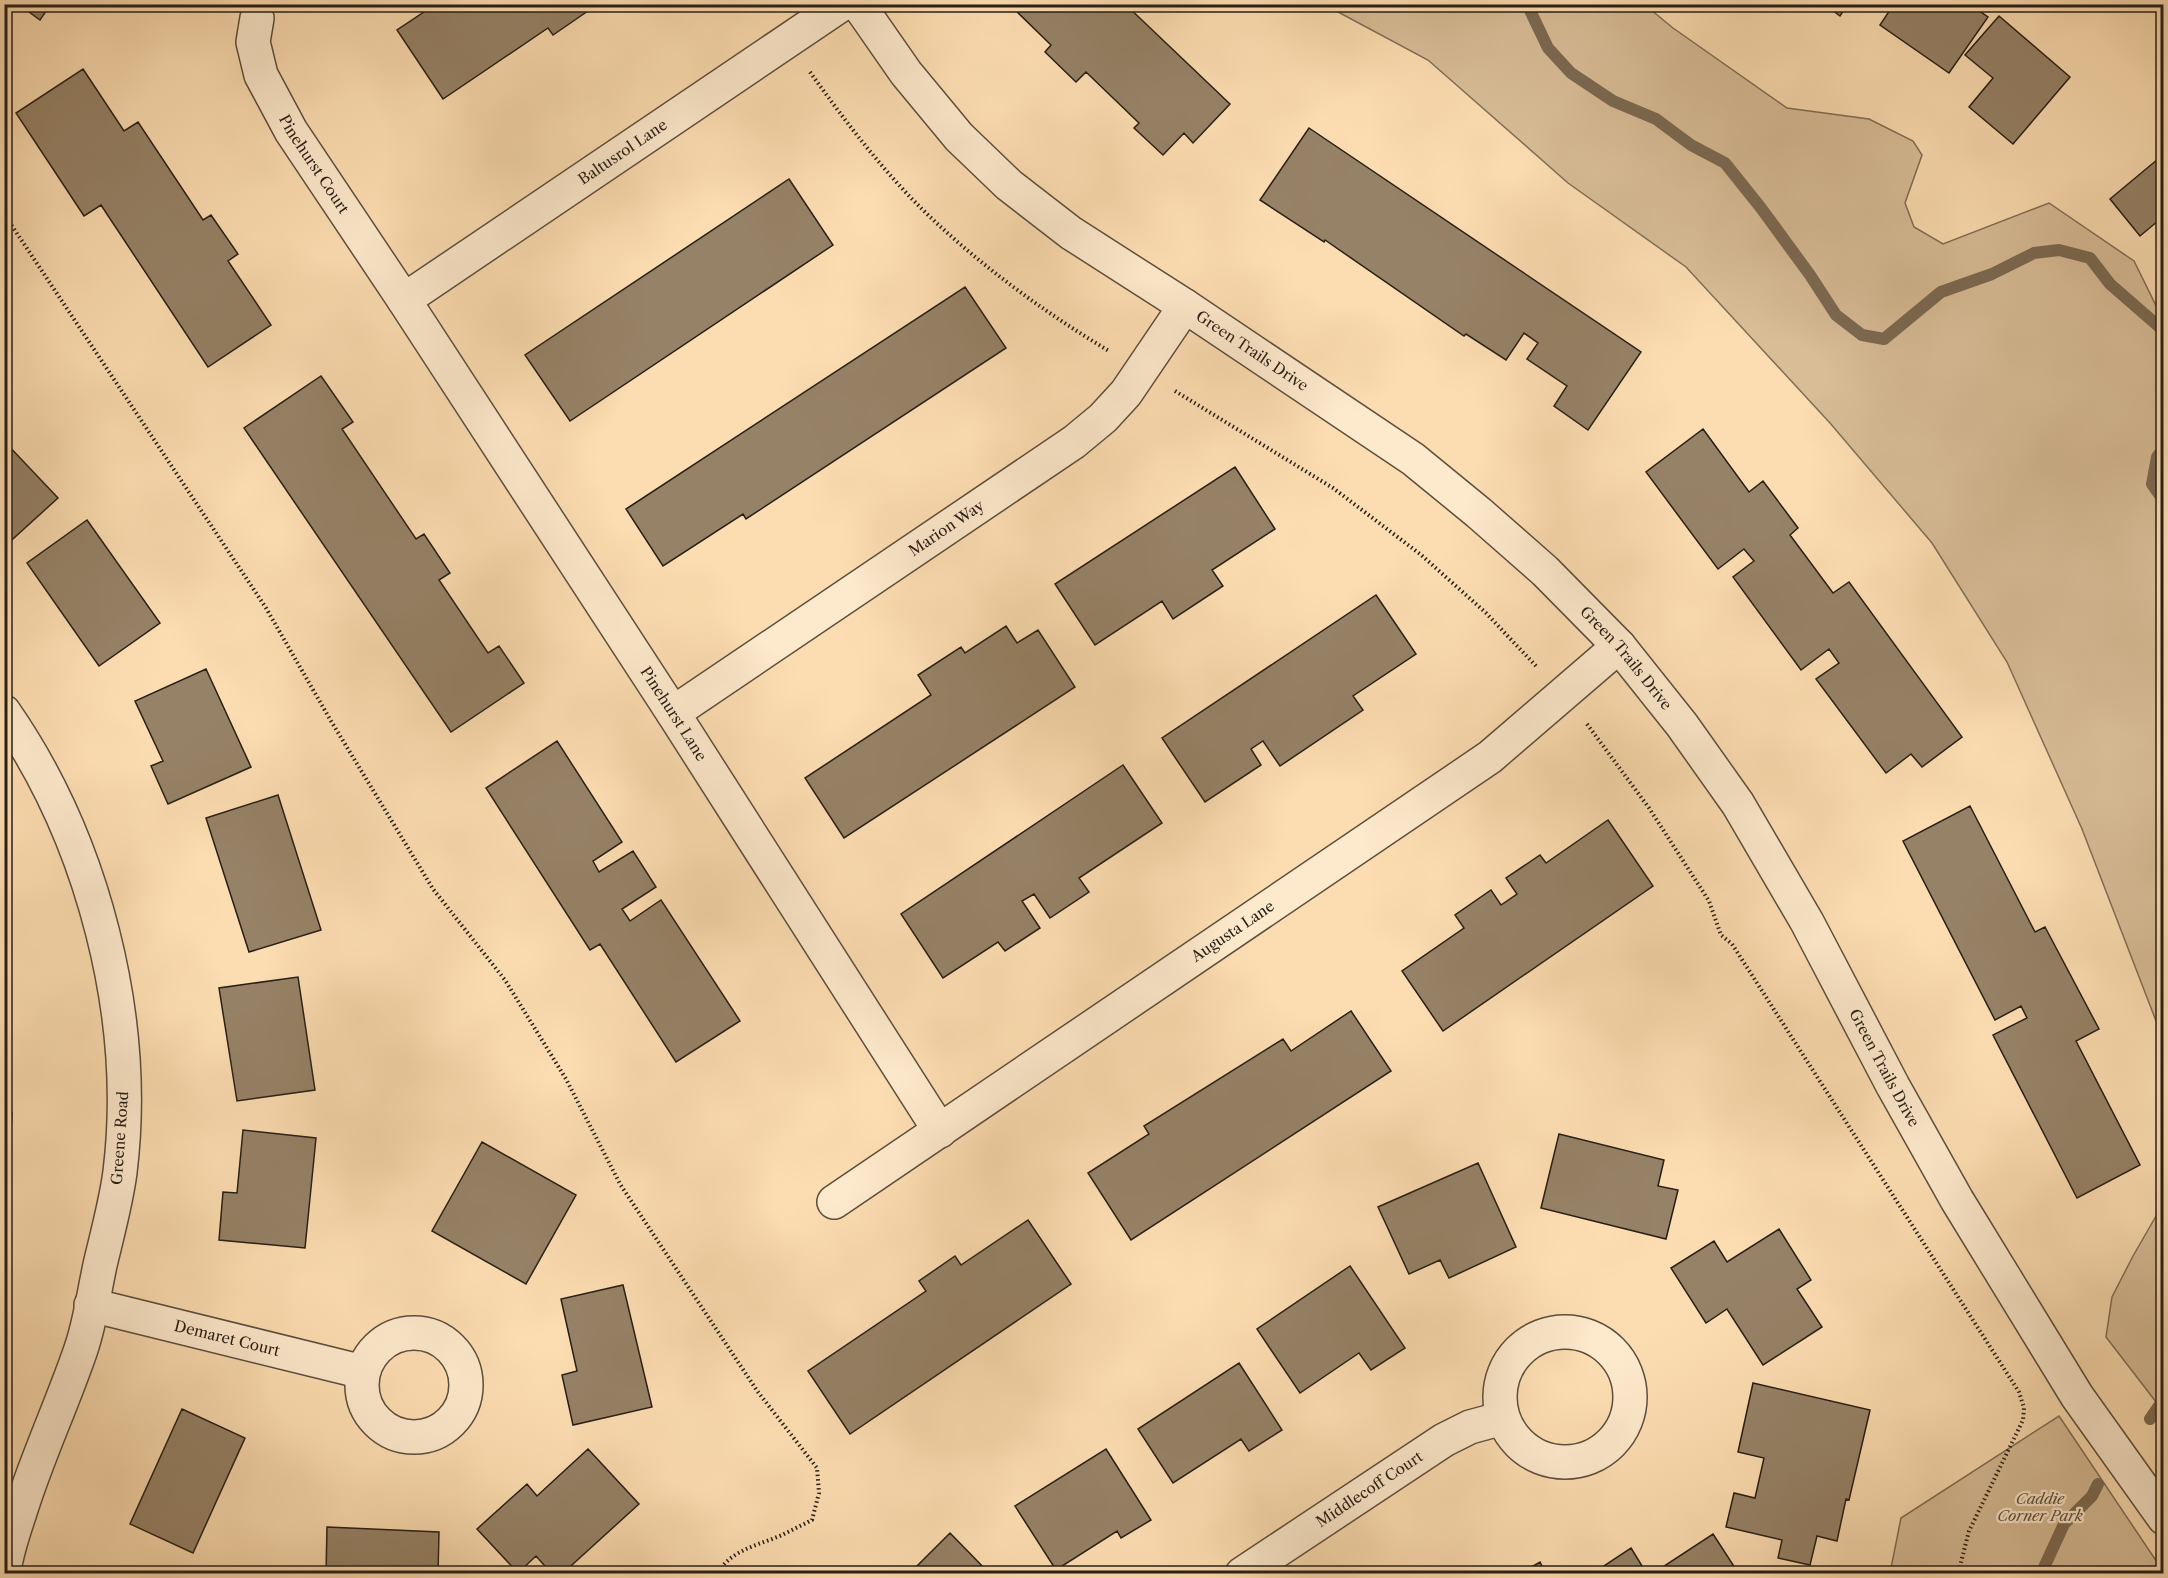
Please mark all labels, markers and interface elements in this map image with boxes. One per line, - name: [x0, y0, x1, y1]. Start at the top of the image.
- street label: Pinehurst Court: [275, 111, 354, 218]
- street label: Baltusrol Lane: [574, 115, 671, 189]
- street label: Green Trails Drive: [1193, 306, 1312, 395]
- street label: Marion Way: [905, 495, 988, 560]
- street label: Green Trails Drive: [1576, 602, 1676, 714]
- street label: Pinehurst Lane: [636, 663, 711, 764]
- street label: Augusta Lane: [1187, 896, 1278, 966]
- street label: Green Trails Drive: [1845, 1006, 1924, 1130]
- street label: Greene Road: [107, 1090, 132, 1185]
- street label: Demaret Court: [172, 1316, 282, 1360]
- street label: Middlecoff Court: [1312, 1446, 1427, 1531]
- park label: Caddie Corner Park: [1997, 1489, 2083, 1525]

